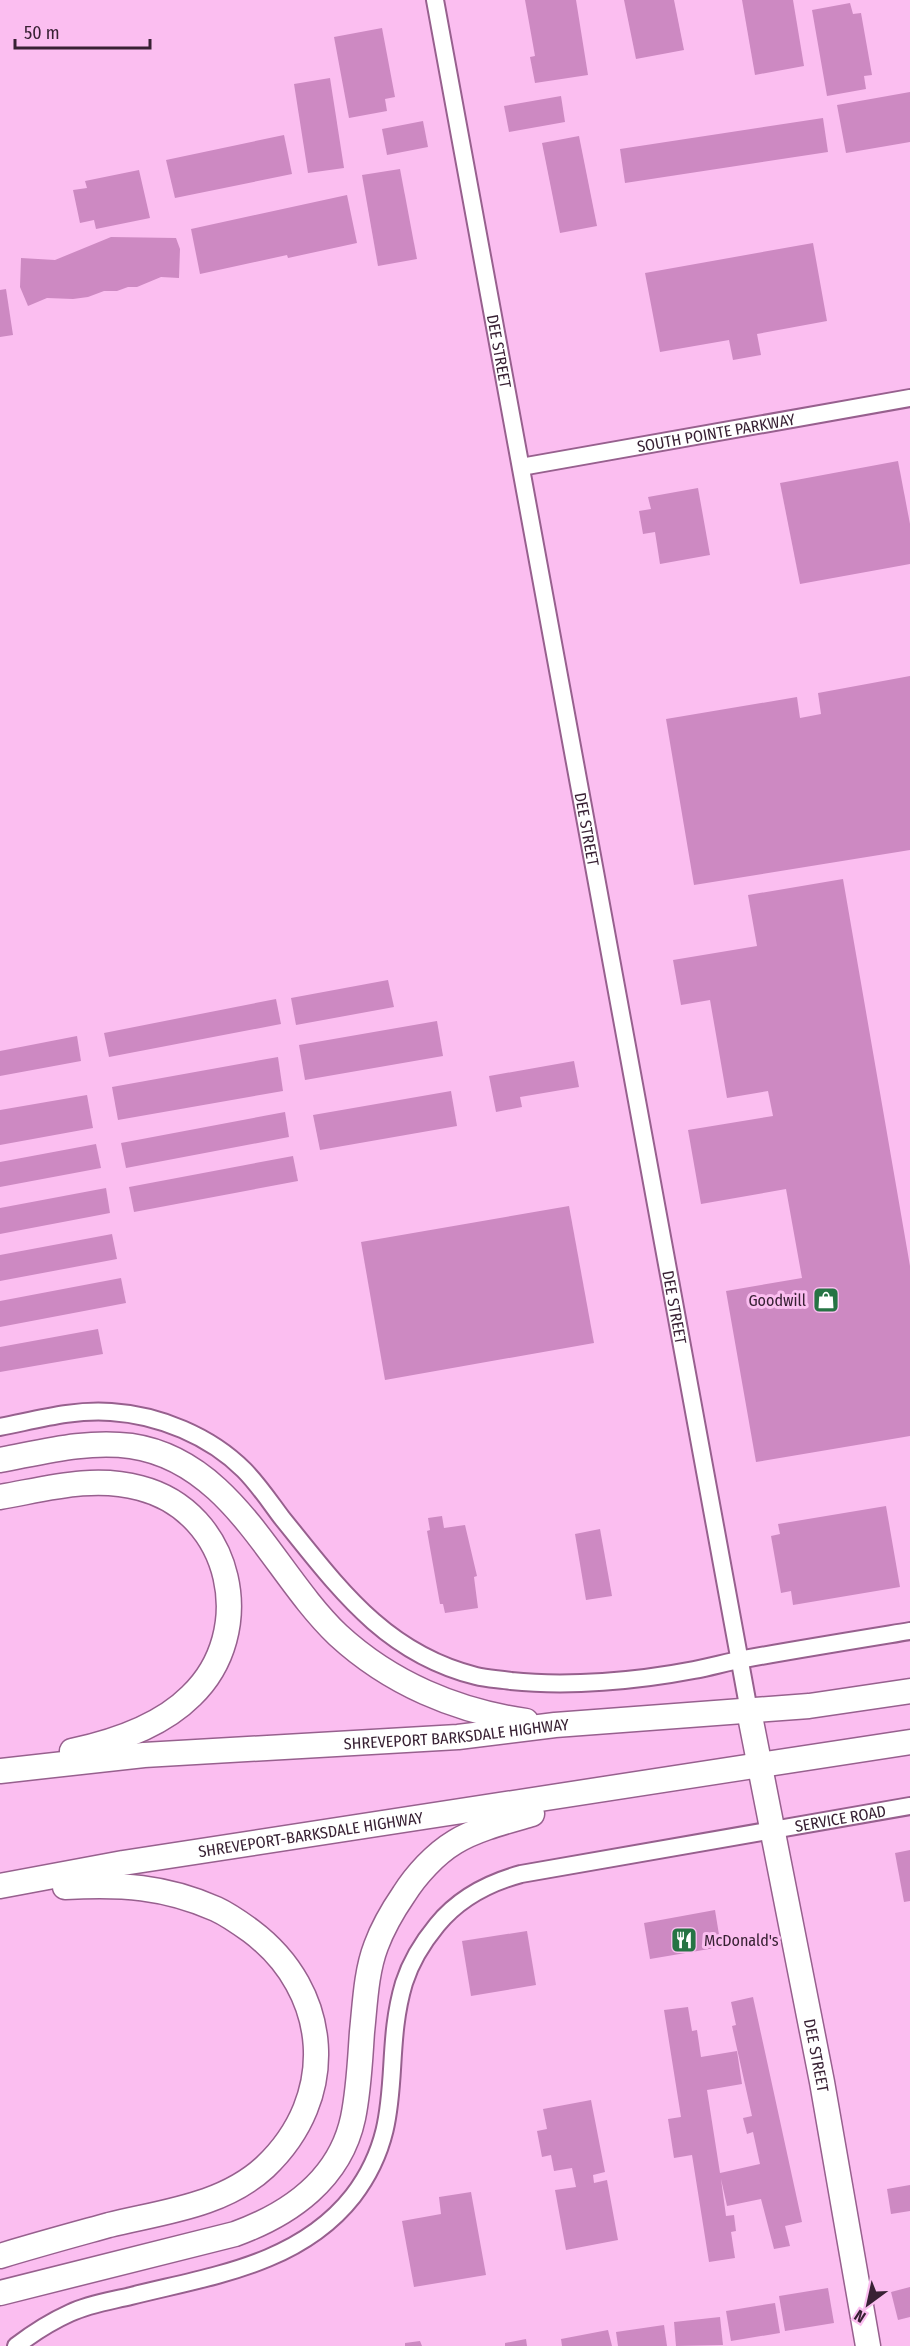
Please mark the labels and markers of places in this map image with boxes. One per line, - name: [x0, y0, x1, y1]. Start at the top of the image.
- shop icon: Goodwill: [811, 1285, 841, 1315]
- place label: Goodwill: [748, 1291, 806, 1310]
- restaurant icon: McDonald's: [669, 1925, 699, 1955]
- place label: McDonald's: [704, 1931, 779, 1950]

